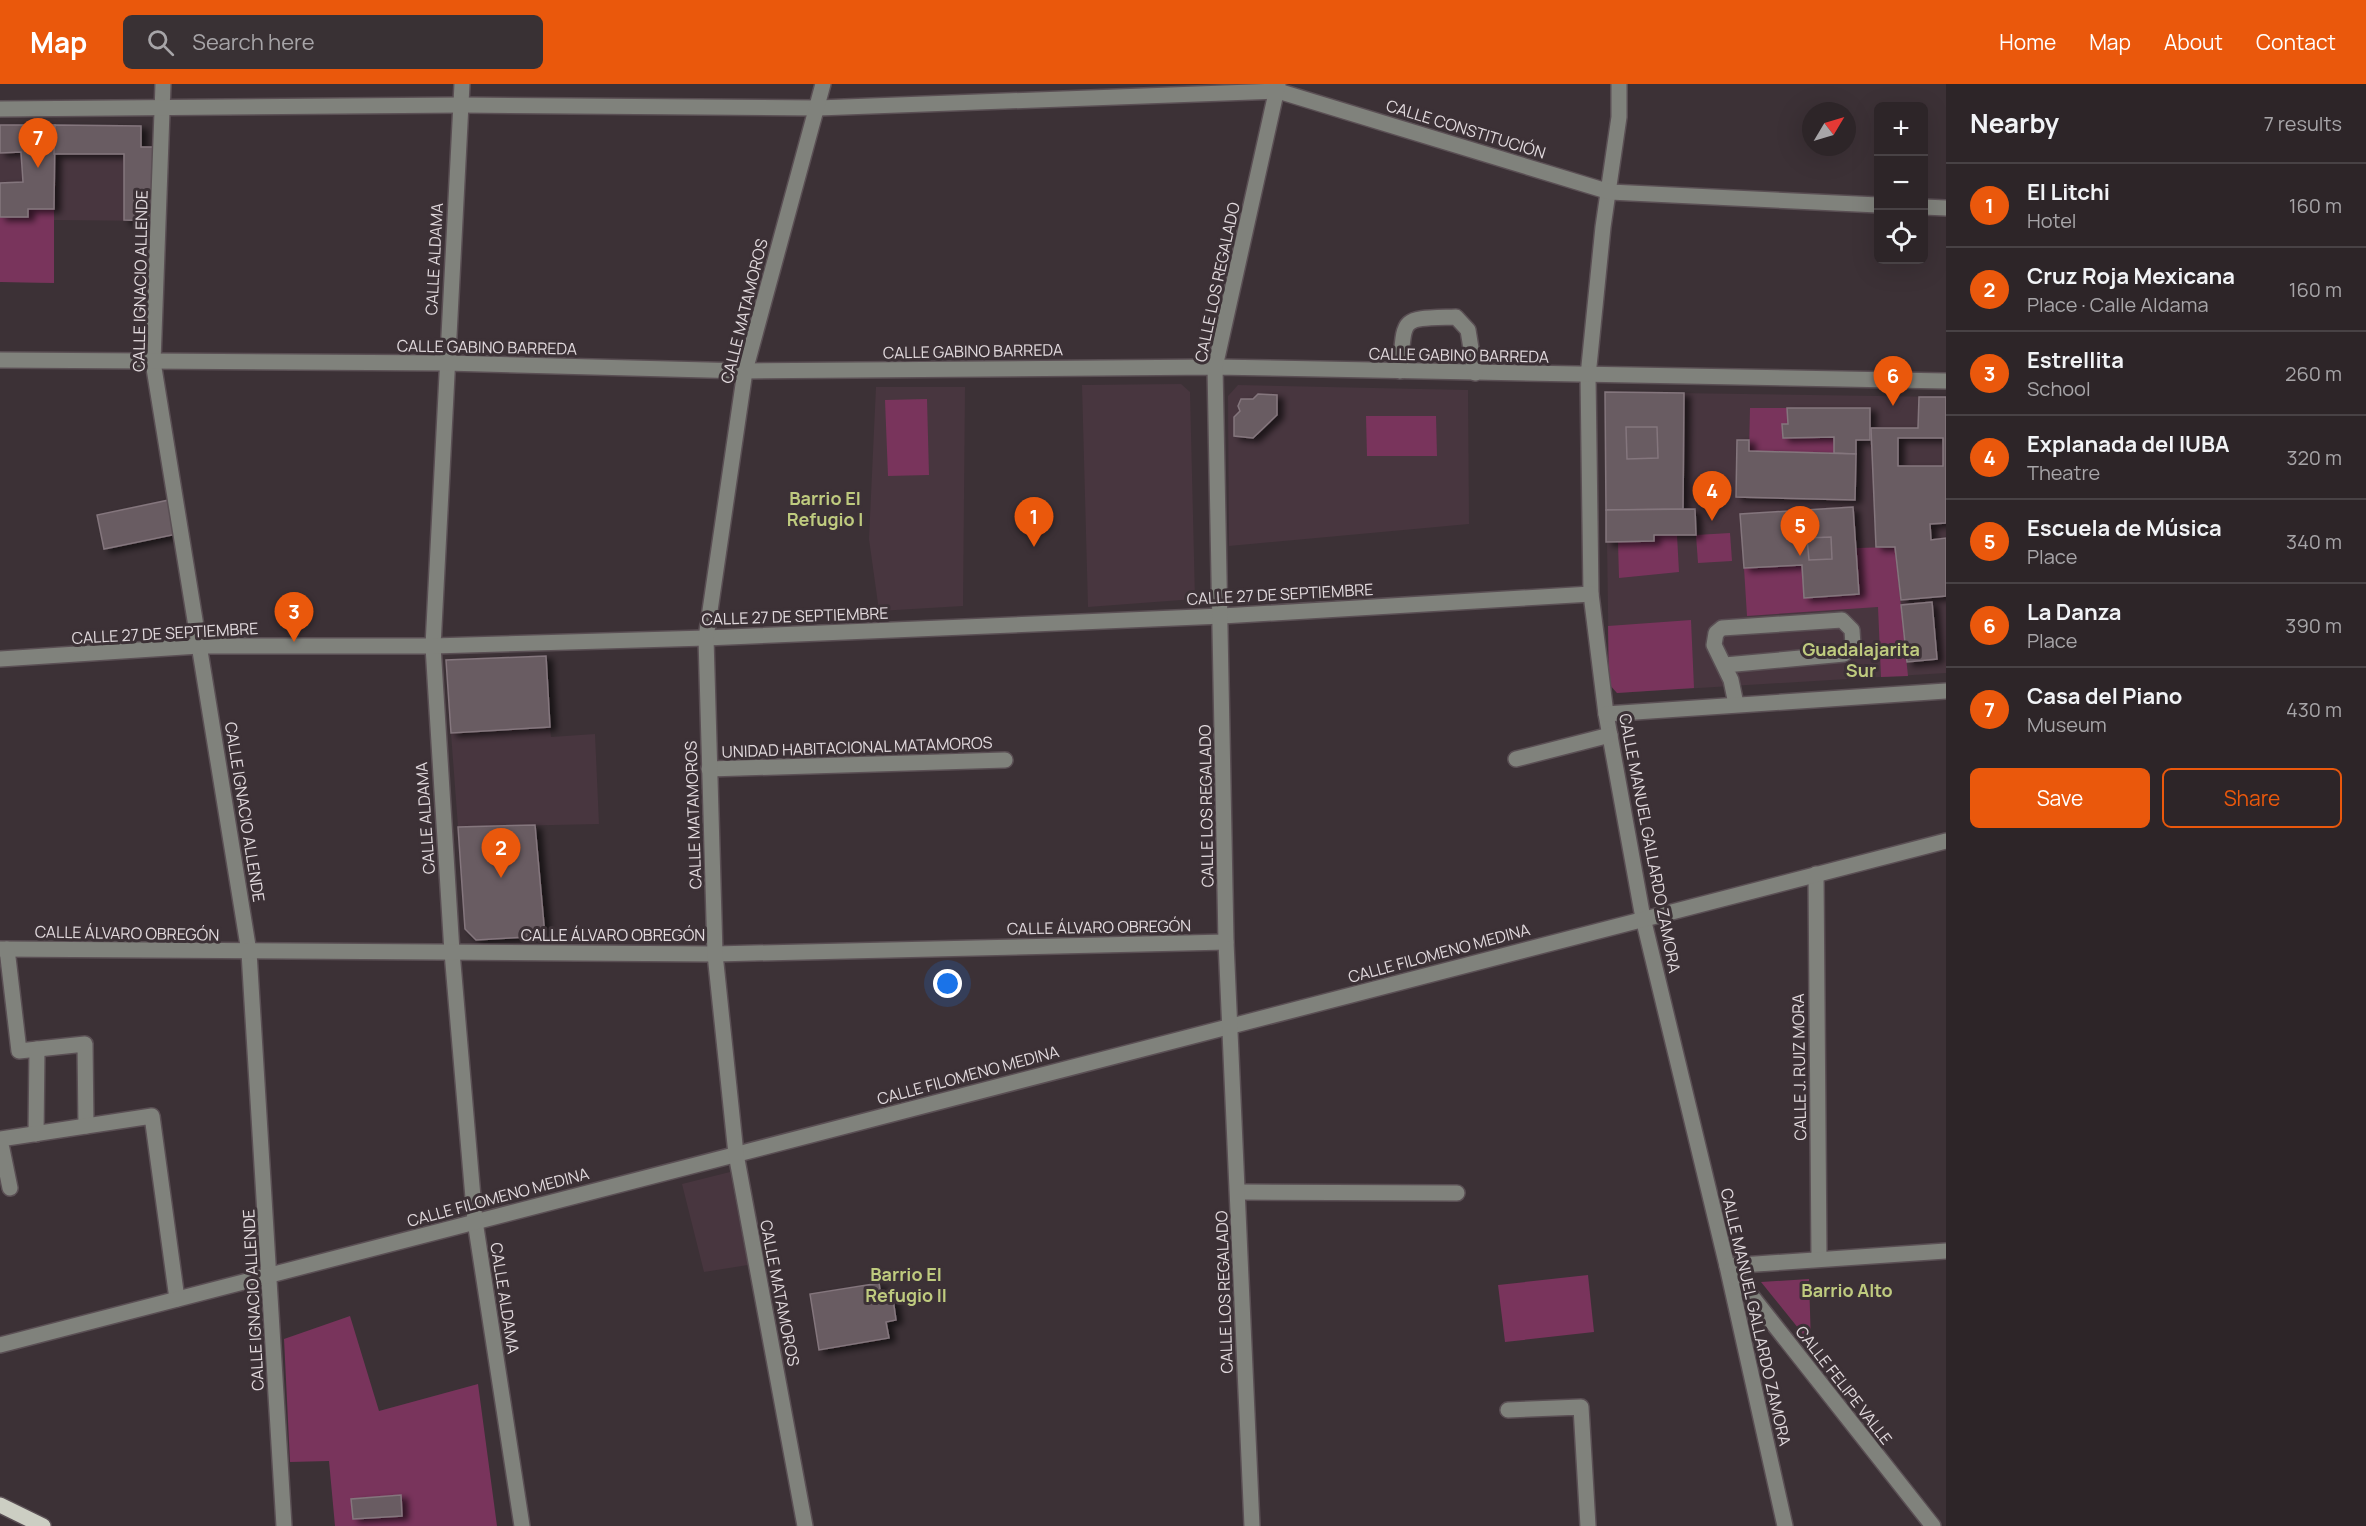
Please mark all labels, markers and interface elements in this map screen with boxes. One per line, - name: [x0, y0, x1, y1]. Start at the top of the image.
- search box: [123, 15, 543, 69]
- text: Map: [30, 23, 87, 61]
- icon: search: [144, 26, 177, 59]
- text: Search here: [192, 27, 315, 57]
- text: Home: [1999, 28, 2056, 56]
- text: Map: [2089, 28, 2131, 56]
- text: About: [2164, 28, 2223, 56]
- text: Contact: [2256, 28, 2336, 56]
- street label: CALLE CONSTITUCIÓN: [1384, 94, 1548, 164]
- north arrow: [1802, 102, 1856, 156]
- map controls: [1874, 102, 1928, 264]
- button: +: [1874, 102, 1928, 156]
- text: Nearby: [1970, 105, 2059, 141]
- text: 7 results: [2264, 110, 2342, 137]
- pin: 7: [18, 118, 57, 168]
- button: −: [1874, 156, 1928, 210]
- text: El Litchi: [2027, 177, 2110, 207]
- street label: CALLE IGNACIO ALLENDE: [127, 190, 153, 372]
- text: 1: [1985, 192, 1994, 219]
- text: 160 m: [2289, 192, 2342, 219]
- street label: CALLE LOS REGALADO: [1189, 200, 1245, 364]
- street label: CALLE ALDAMA: [420, 202, 448, 316]
- text: Hotel: [2027, 207, 2077, 234]
- button: locate: [1874, 210, 1928, 264]
- street label: CALLE MATAMOROS: [715, 236, 773, 386]
- text: Cruz Roja Mexicana: [2027, 261, 2235, 291]
- text: 2: [1984, 276, 1995, 303]
- text: 160 m: [2289, 276, 2342, 303]
- text: Place · Calle Aldama: [2027, 291, 2209, 318]
- street label: CALLE GABINO BARREDA: [397, 334, 577, 360]
- street label: CALLE GABINO BARREDA: [883, 338, 1063, 364]
- street label: CALLE GABINO BARREDA: [1369, 342, 1549, 368]
- text: Estrellita: [2027, 345, 2124, 375]
- pin: 6: [1874, 356, 1912, 406]
- text: 3: [1984, 360, 1995, 387]
- text: 260 m: [2285, 360, 2342, 387]
- text: School: [2027, 375, 2091, 402]
- text: Explanada del IUBA: [2027, 429, 2230, 459]
- text: 4: [1983, 444, 1996, 471]
- text: 320 m: [2286, 444, 2342, 471]
- text: Theatre: [2027, 459, 2100, 486]
- pin: 4: [1692, 472, 1732, 521]
- district label: Barrio El Refugio I: [787, 486, 863, 531]
- pin: 1: [1014, 498, 1054, 547]
- pin: 5: [1780, 506, 1820, 556]
- text: Escuela de Música: [2027, 513, 2222, 543]
- text: 5: [1984, 528, 1995, 555]
- text: 340 m: [2286, 528, 2342, 555]
- text: Place: [2027, 543, 2077, 570]
- street label: CALLE 27 DE SEPTIEMBRE: [1186, 578, 1374, 610]
- pin: 3: [274, 592, 314, 642]
- text: La Danza: [2027, 597, 2121, 627]
- street label: CALLE 27 DE SEPTIEMBRE: [701, 602, 889, 630]
- text: 6: [1983, 612, 1996, 639]
- text: 390 m: [2285, 612, 2342, 639]
- street label: CALLE 27 DE SEPTIEMBRE: [71, 617, 259, 649]
- text: Place: [2027, 627, 2077, 654]
- district label: Guadalajarita Sur: [1802, 637, 1920, 682]
- text: Casa del Piano: [2027, 681, 2182, 711]
- text: 7: [1984, 696, 1995, 723]
- text: 430 m: [2286, 696, 2342, 723]
- street label: CALLE MANUEL GALLARDO ZAMORA: [1614, 711, 1686, 975]
- text: Museum: [2027, 711, 2107, 738]
- street label: CALLE IGNACIO ALLENDE: [220, 720, 270, 904]
- street label: CALLE LOS REGALADO: [1194, 724, 1218, 888]
- street label: UNIDAD HABITACIONAL MATAMOROS: [721, 731, 993, 763]
- street label: CALLE MATAMOROS: [679, 740, 707, 890]
- street label: CALLE ALDAMA: [410, 761, 440, 875]
- button: Save: [1970, 768, 2150, 828]
- button: Share: [2162, 768, 2342, 828]
- pin: 2: [482, 828, 520, 878]
- street label: CALLE ÁLVARO OBREGÓN: [1007, 914, 1191, 940]
- street label: CALLE FILOMENO MEDINA: [1346, 918, 1532, 988]
- street label: CALLE ÁLVARO OBREGÓN: [35, 920, 219, 946]
- street label: CALLE ÁLVARO OBREGÓN: [521, 924, 705, 946]
- your location: [933, 969, 962, 998]
- street label: CALLE J. RUIZ MORA: [1787, 993, 1811, 1141]
- street label: CALLE FILOMENO MEDINA: [875, 1040, 1061, 1110]
- street label: CALLE FILOMENO MEDINA: [405, 1162, 591, 1232]
- street label: CALLE MANUEL GALLARDO ZAMORA: [1716, 1186, 1796, 1448]
- street label: CALLE IGNACIO ALLENDE: [237, 1209, 269, 1391]
- street label: CALLE LOS REGALADO: [1210, 1210, 1238, 1374]
- street label: CALLE MATAMOROS: [755, 1218, 805, 1368]
- street label: CALLE ALDAMA: [485, 1241, 525, 1355]
- district label: Barrio El Refugio II: [865, 1262, 947, 1307]
- district label: Barrio Alto: [1801, 1278, 1893, 1302]
- street label: CALLE FELIPE VALLE: [1791, 1321, 1897, 1449]

